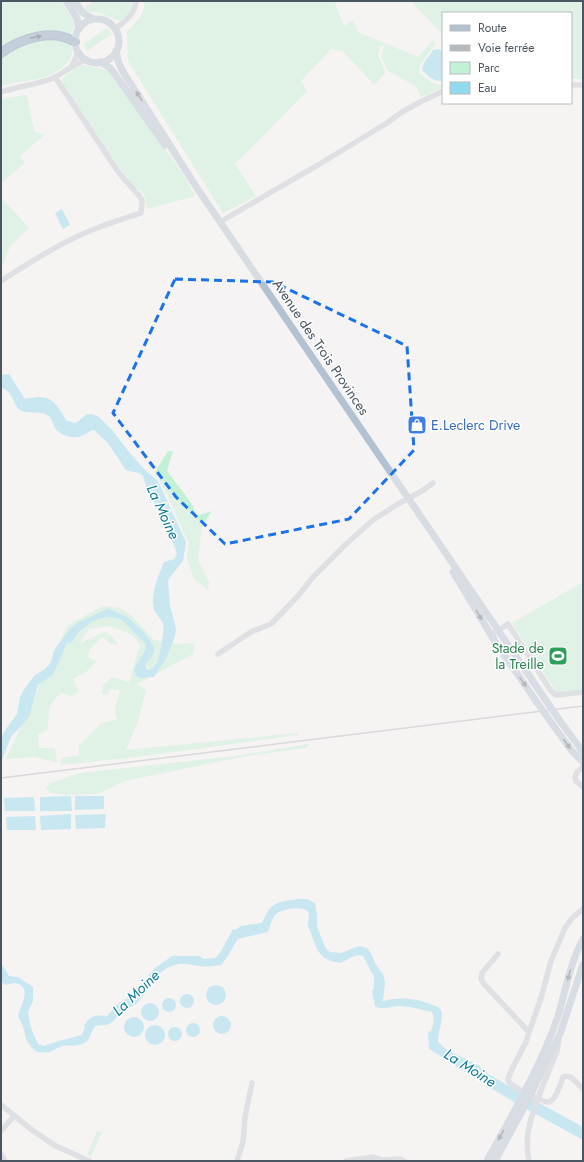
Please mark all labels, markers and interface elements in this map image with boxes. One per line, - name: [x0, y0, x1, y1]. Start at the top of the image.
- legend: [442, 12, 572, 104]
- text: Route: [478, 19, 507, 37]
- one-way arrow: [30, 34, 42, 40]
- text: Voie ferrée: [478, 39, 534, 57]
- text: Parc: [478, 59, 500, 77]
- text: Eau: [478, 79, 497, 97]
- one-way arrow: [135, 91, 143, 101]
- street label: Avenue des Trois Provinces: [268, 275, 374, 419]
- shop icon: E.Leclerc Drive: [406, 414, 428, 436]
- place label: E.Leclerc Drive: [431, 415, 520, 435]
- water label: La Moine: [141, 481, 185, 543]
- one-way arrow: [475, 610, 483, 620]
- place label: Stade de la Treille: [492, 638, 544, 674]
- sports icon: Stade de la Treille: [547, 645, 569, 667]
- one-way arrow: [519, 677, 527, 687]
- one-way arrow: [563, 739, 571, 749]
- water label: La Moine: [107, 965, 165, 1021]
- one-way arrow: [566, 970, 572, 982]
- water label: La Moine: [440, 1043, 501, 1093]
- one-way arrow: [497, 1130, 504, 1141]

